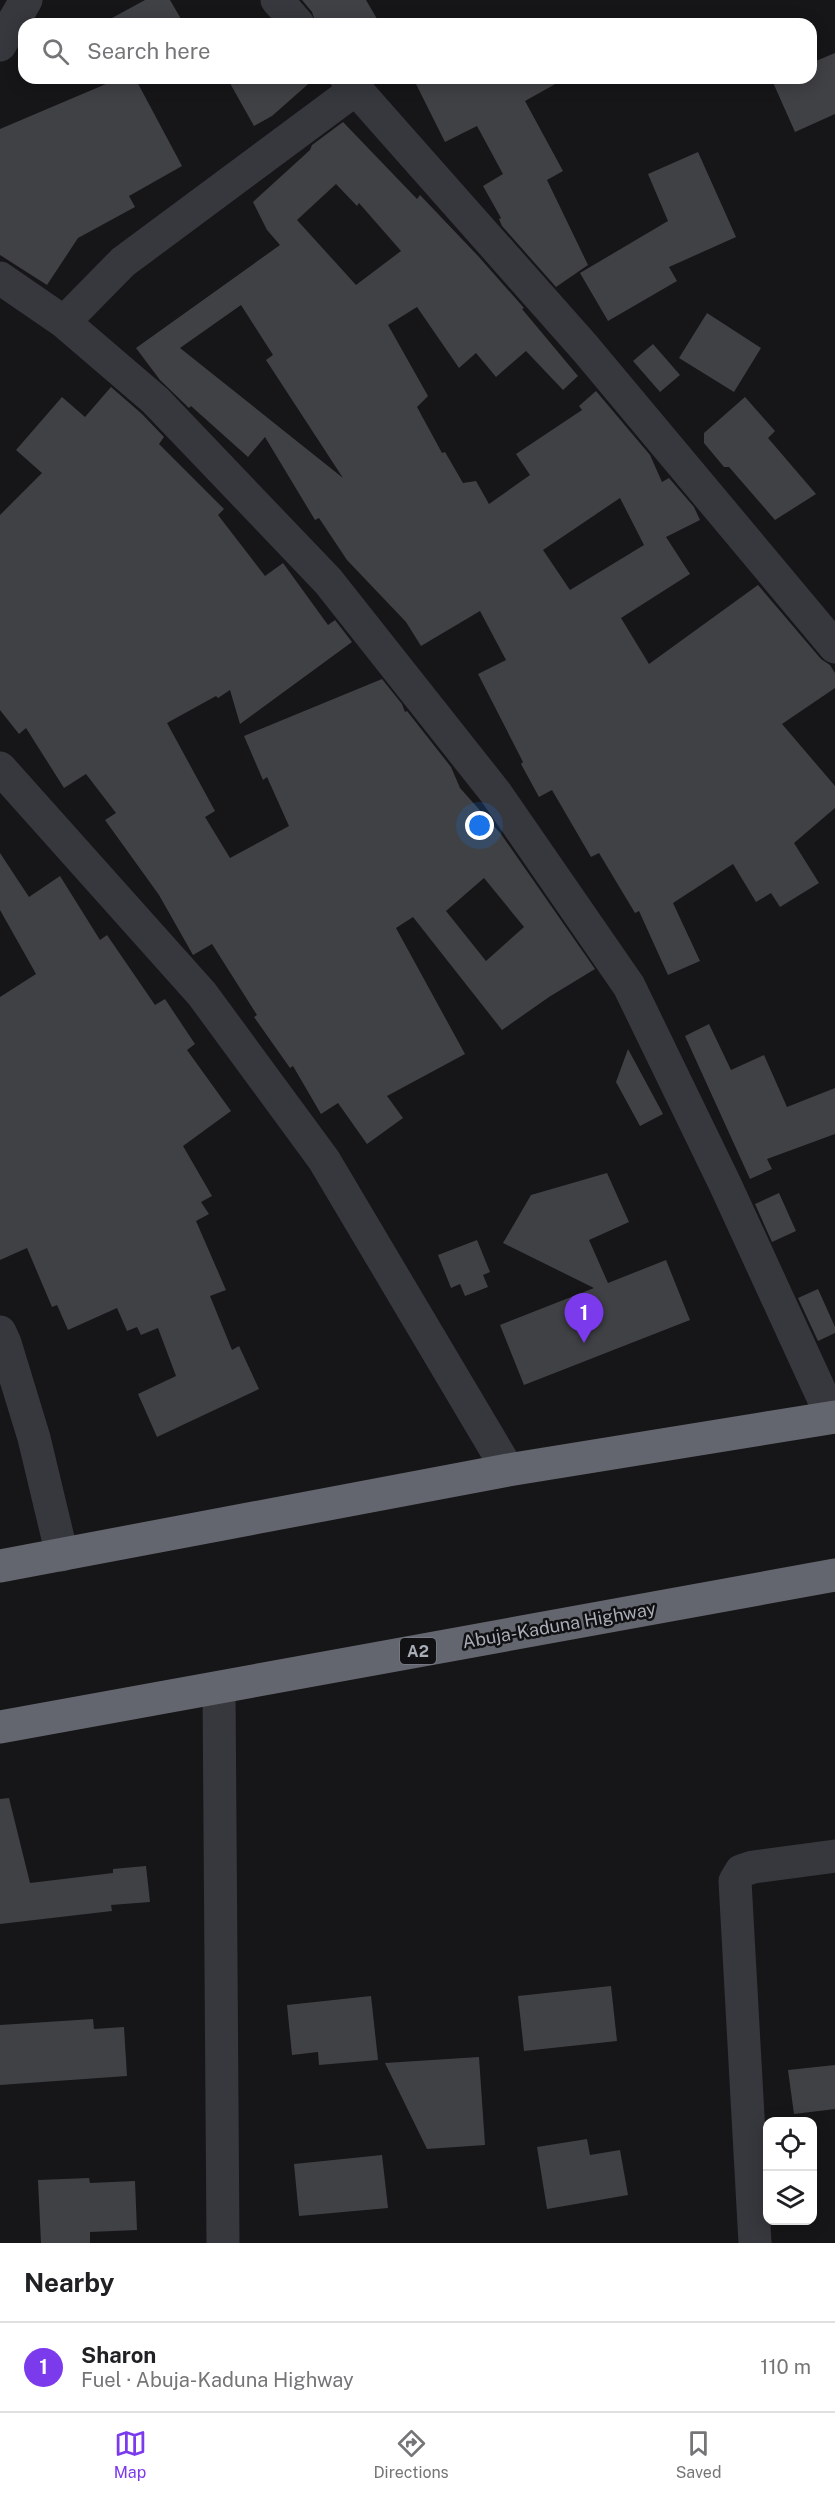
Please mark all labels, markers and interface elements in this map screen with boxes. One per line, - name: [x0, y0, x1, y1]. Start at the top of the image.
- search box: [18, 18, 817, 84]
- icon: search: [39, 35, 72, 68]
- text: Search here: [87, 38, 211, 64]
- your location: [465, 811, 494, 840]
- pin: 1: [564, 1294, 604, 1343]
- street label: Abuja-Kaduna Highway: [461, 1598, 658, 1652]
- road number: A2: [400, 1638, 436, 1664]
- map controls: [763, 2117, 817, 2225]
- button: locate: [763, 2117, 817, 2171]
- button: layers: [763, 2171, 817, 2225]
- text: Nearby: [24, 2267, 114, 2298]
- text: Sharon: [81, 2342, 156, 2368]
- text: 1: [39, 2355, 48, 2379]
- text: 110 m: [760, 2355, 811, 2379]
- text: Fuel · Abuja-Kaduna Highway: [81, 2368, 354, 2392]
- tab: Map: [114, 2427, 147, 2482]
- tab: Directions: [374, 2427, 449, 2482]
- tab: Saved: [676, 2427, 721, 2482]

